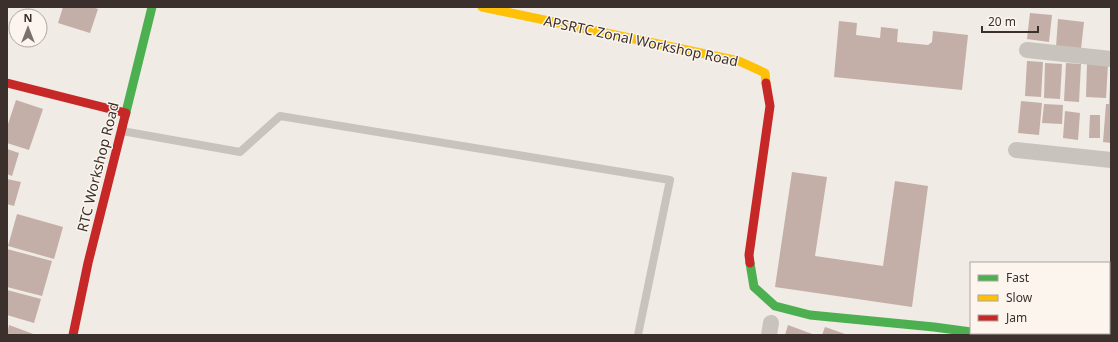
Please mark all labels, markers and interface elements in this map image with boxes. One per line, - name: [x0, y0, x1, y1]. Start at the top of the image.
- north arrow: [8, 8, 48, 48]
- scale bar: [982, 8, 1038, 34]
- text: N: [24, 10, 32, 25]
- street label: APSRTC Zonal Workshop Road: [542, 11, 740, 70]
- text: 20 m: [988, 13, 1016, 30]
- street label: RTC Workshop Road: [72, 100, 123, 234]
- legend: [970, 262, 1110, 334]
- text: Fast: [1006, 269, 1030, 286]
- text: Slow: [1006, 289, 1033, 306]
- text: Jam: [1005, 309, 1027, 326]

